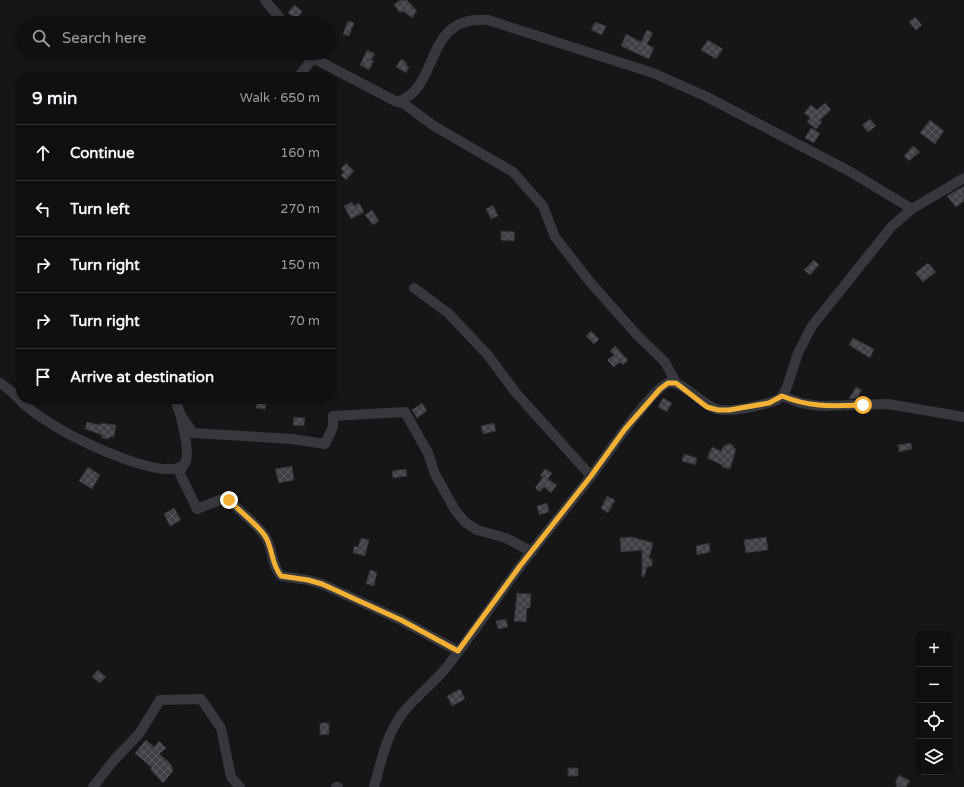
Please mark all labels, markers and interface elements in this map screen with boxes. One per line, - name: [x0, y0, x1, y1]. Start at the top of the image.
- search box: [16, 16, 336, 60]
- icon: search: [30, 27, 52, 49]
- text: Search here: [62, 29, 146, 47]
- text: 9 min: [32, 88, 77, 109]
- text: Walk · 650 m: [240, 90, 320, 106]
- icon: ahead: [32, 142, 54, 164]
- text: Continue: [70, 144, 134, 162]
- text: 160 m: [280, 145, 320, 161]
- icon: left: [32, 198, 54, 220]
- text: Turn left: [70, 200, 130, 218]
- text: 270 m: [280, 201, 320, 217]
- icon: right: [32, 254, 54, 276]
- text: Turn right: [70, 256, 140, 274]
- text: 150 m: [280, 257, 320, 273]
- icon: right: [32, 310, 54, 332]
- text: Turn right: [70, 312, 140, 330]
- text: 70 m: [288, 313, 320, 329]
- icon: arrive: [32, 366, 54, 388]
- text: Arrive at destination: [70, 368, 214, 386]
- route start: [854, 396, 872, 414]
- route end: [220, 491, 238, 509]
- map controls: [916, 631, 952, 775]
- button: +: [916, 631, 952, 667]
- button: −: [916, 667, 952, 703]
- button: locate: [916, 703, 952, 739]
- button: layers: [916, 739, 952, 775]

